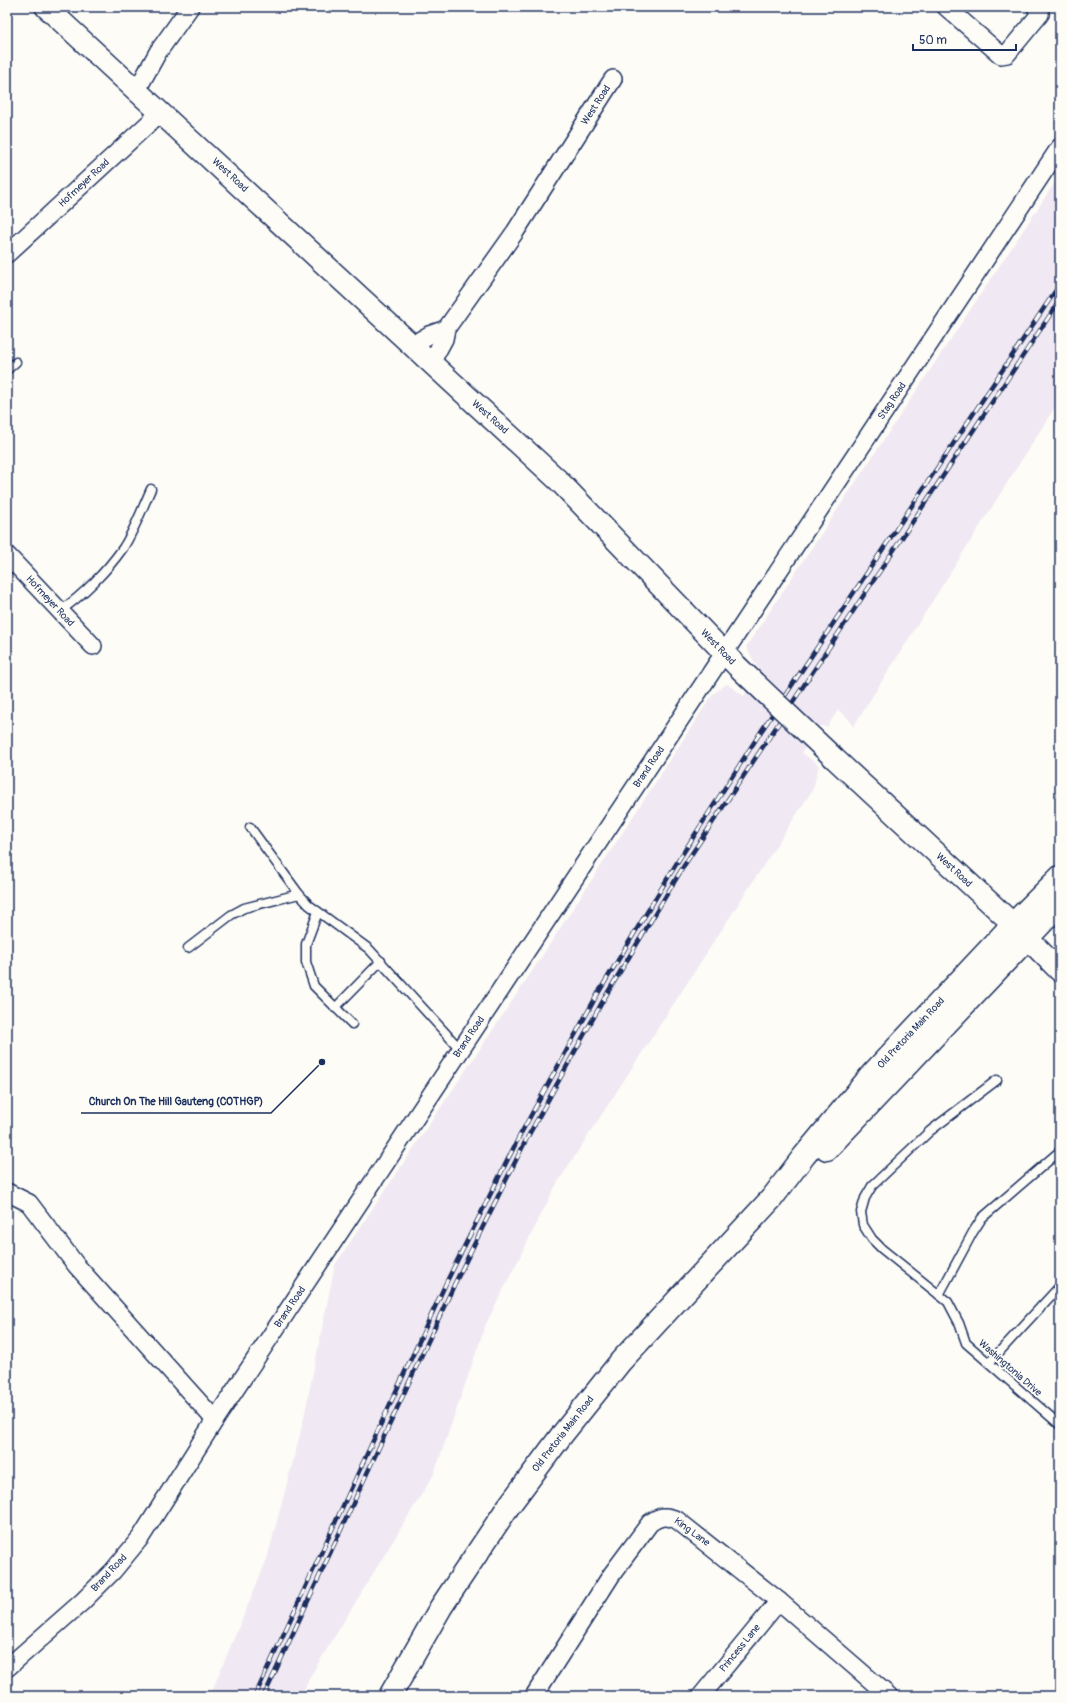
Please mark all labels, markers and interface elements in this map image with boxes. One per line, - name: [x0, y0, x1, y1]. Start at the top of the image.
- scale bar: [913, 26, 1016, 52]
- text: 50 m: [919, 33, 947, 48]
- street label: West Road: [579, 83, 613, 127]
- street label: West Road: [210, 155, 251, 195]
- street label: Hofmeyer Road: [56, 156, 112, 210]
- street label: Stag Road: [875, 380, 909, 422]
- street label: West Road: [469, 398, 511, 437]
- street label: Hofmeyer Road: [23, 573, 77, 629]
- street label: West Road: [698, 627, 738, 667]
- street label: Brand Road: [631, 744, 667, 790]
- street label: West Road: [934, 850, 975, 890]
- street label: Old Pretoria Main Road: [875, 995, 947, 1071]
- street label: Brand Road: [451, 1014, 487, 1060]
- callout: Church On The Hill Gauteng (COTHGP): [81, 1090, 271, 1113]
- text: Church On The Hill Gauteng (COTHGP): [89, 1095, 263, 1108]
- street label: Brand Road: [272, 1284, 308, 1330]
- street label: Washingtonia Drive: [976, 1337, 1044, 1399]
- street label: Old Pretoria Main Road: [530, 1394, 596, 1474]
- street label: King Lane: [672, 1515, 712, 1549]
- street label: Brand Road: [89, 1552, 129, 1594]
- street label: Princess Lane: [717, 1622, 763, 1674]

